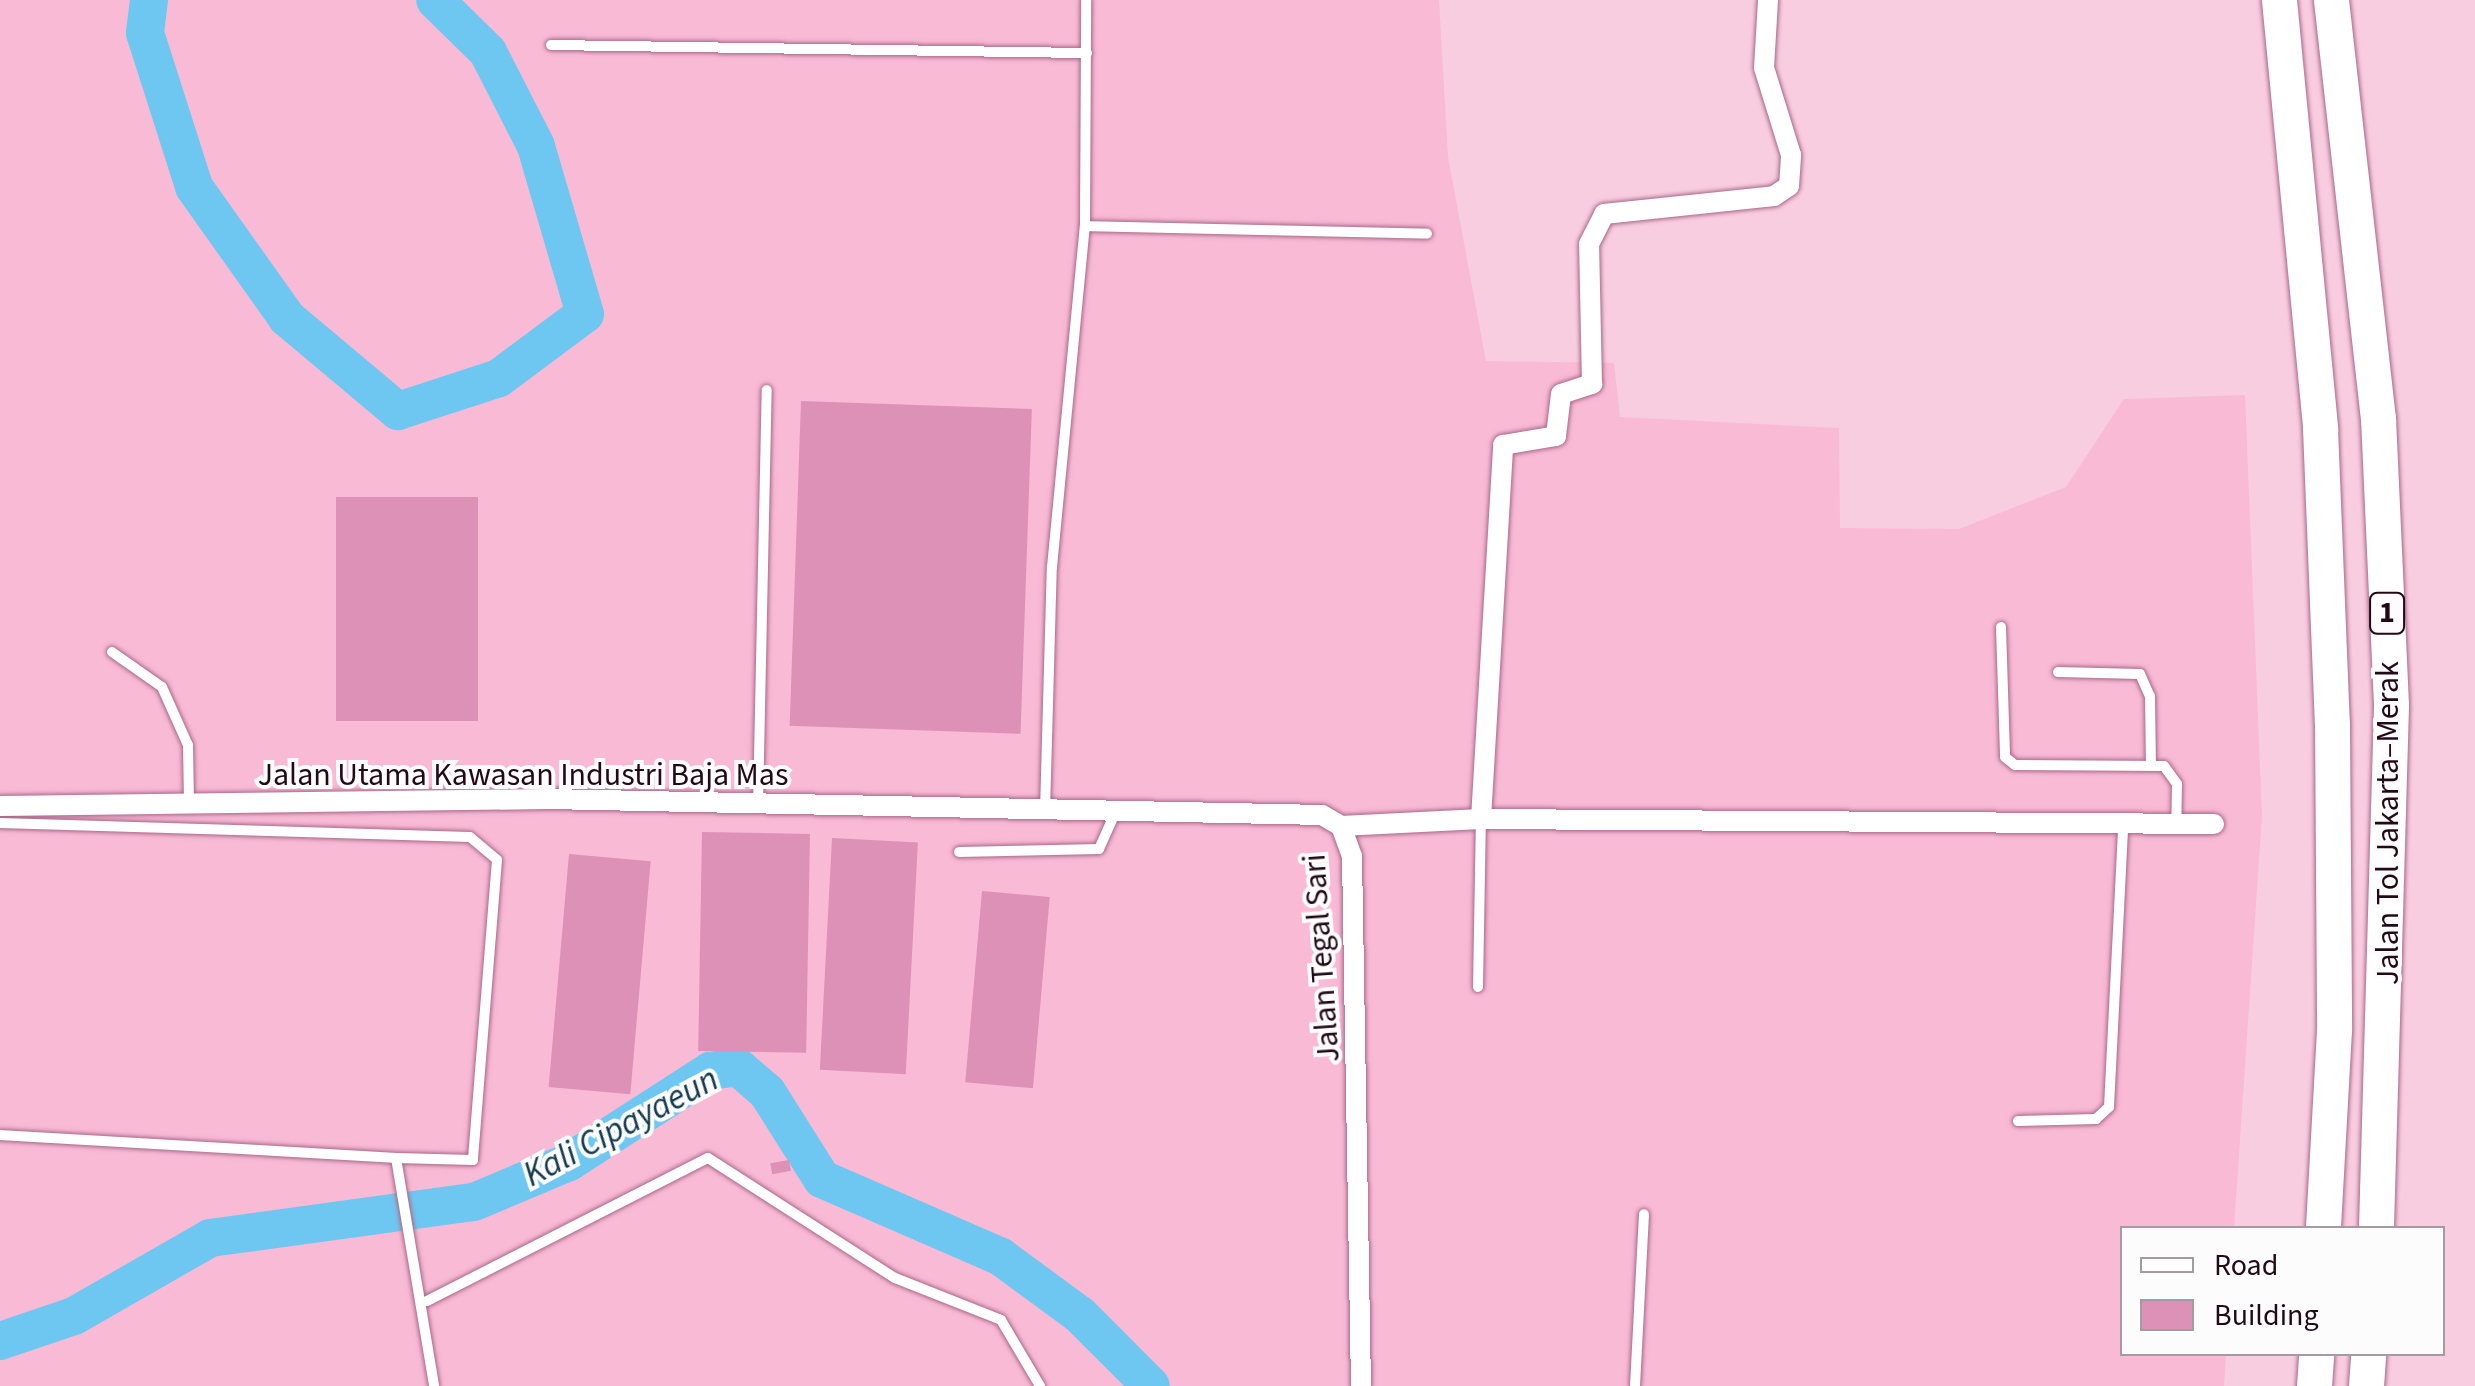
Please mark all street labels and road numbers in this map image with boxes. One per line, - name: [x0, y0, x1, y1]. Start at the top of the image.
- road number: 1: [2367, 588, 2407, 638]
- street label: Jalan Tol Jakarta–Merak: [2369, 661, 2407, 985]
- street label: Jalan Utama Kawasan Industri Baja Mas: [258, 756, 788, 794]
- street label: Jalan Tegal Sari: [1296, 853, 1348, 1063]

